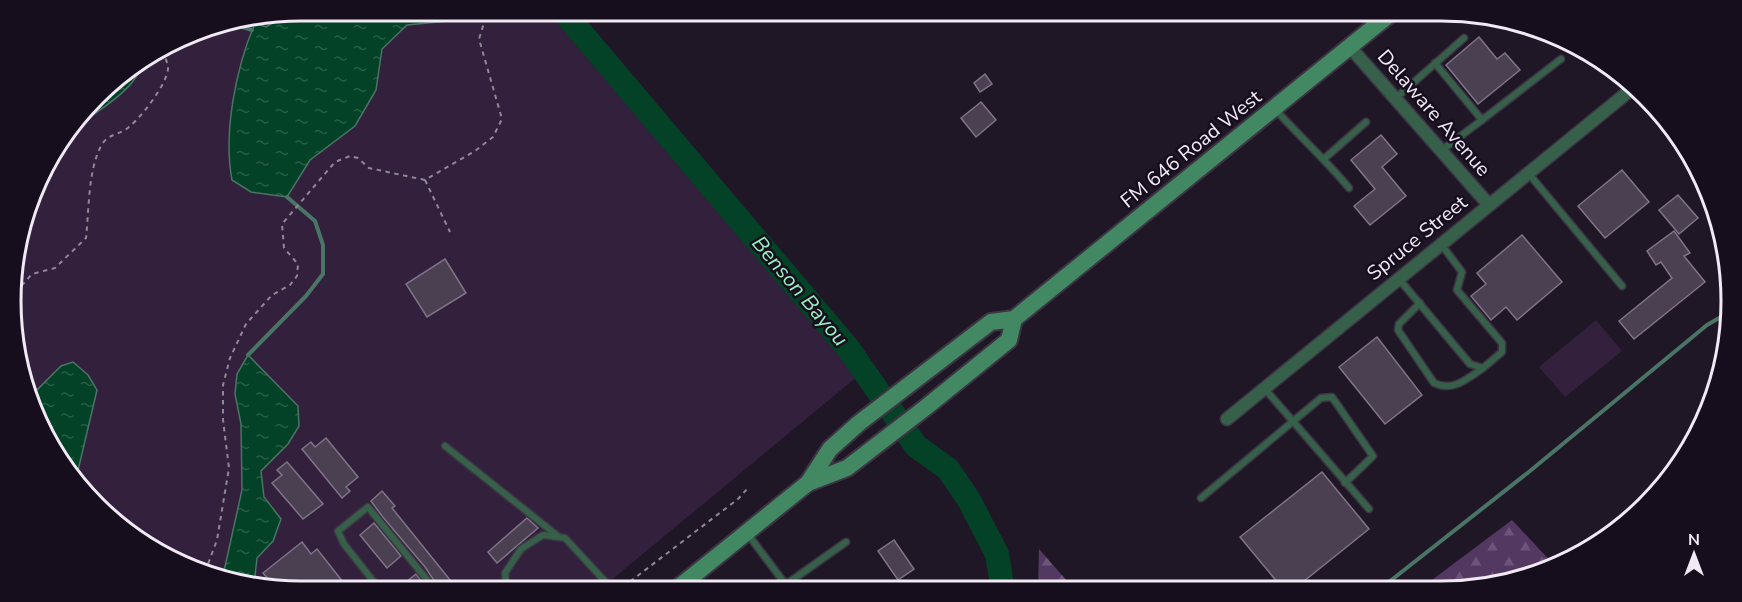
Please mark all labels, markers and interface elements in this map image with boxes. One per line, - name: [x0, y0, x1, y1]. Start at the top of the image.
- street label: Delaware Avenue: [1371, 44, 1497, 182]
- street label: FM 646 Road West: [1115, 83, 1268, 214]
- street label: Spruce Street: [1361, 189, 1474, 287]
- water label: Benson Bayou: [746, 230, 854, 352]
- north arrow: [1664, 524, 1724, 584]
- text: N: [1688, 529, 1700, 551]

